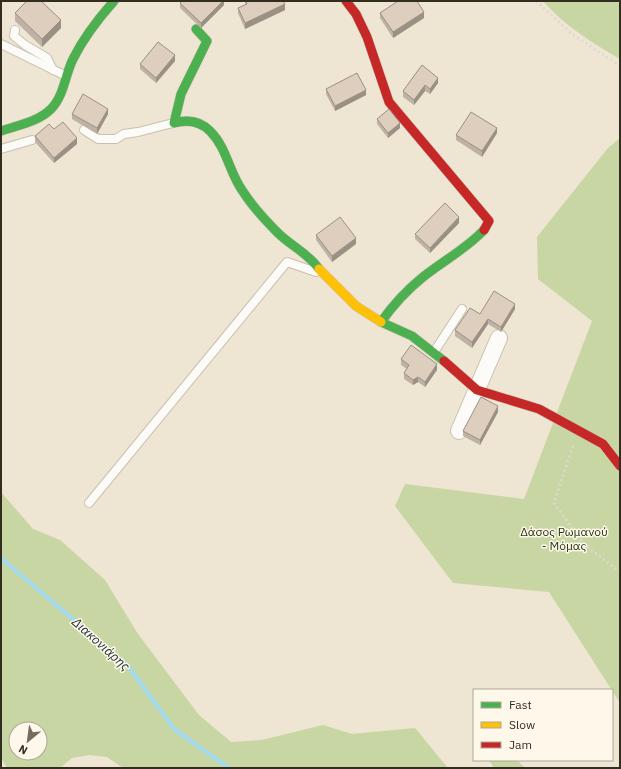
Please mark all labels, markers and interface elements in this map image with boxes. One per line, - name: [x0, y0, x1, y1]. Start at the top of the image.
- park label: Δάσος Ρωμανού - Μόμας: [520, 524, 608, 553]
- water label: Διακονιάρης: [68, 613, 134, 675]
- legend: [473, 689, 613, 761]
- text: Fast: [509, 697, 532, 712]
- text: Slow: [509, 717, 535, 732]
- north arrow: [8, 721, 48, 761]
- text: Jam: [509, 737, 532, 752]
- text: N: [16, 742, 30, 758]

